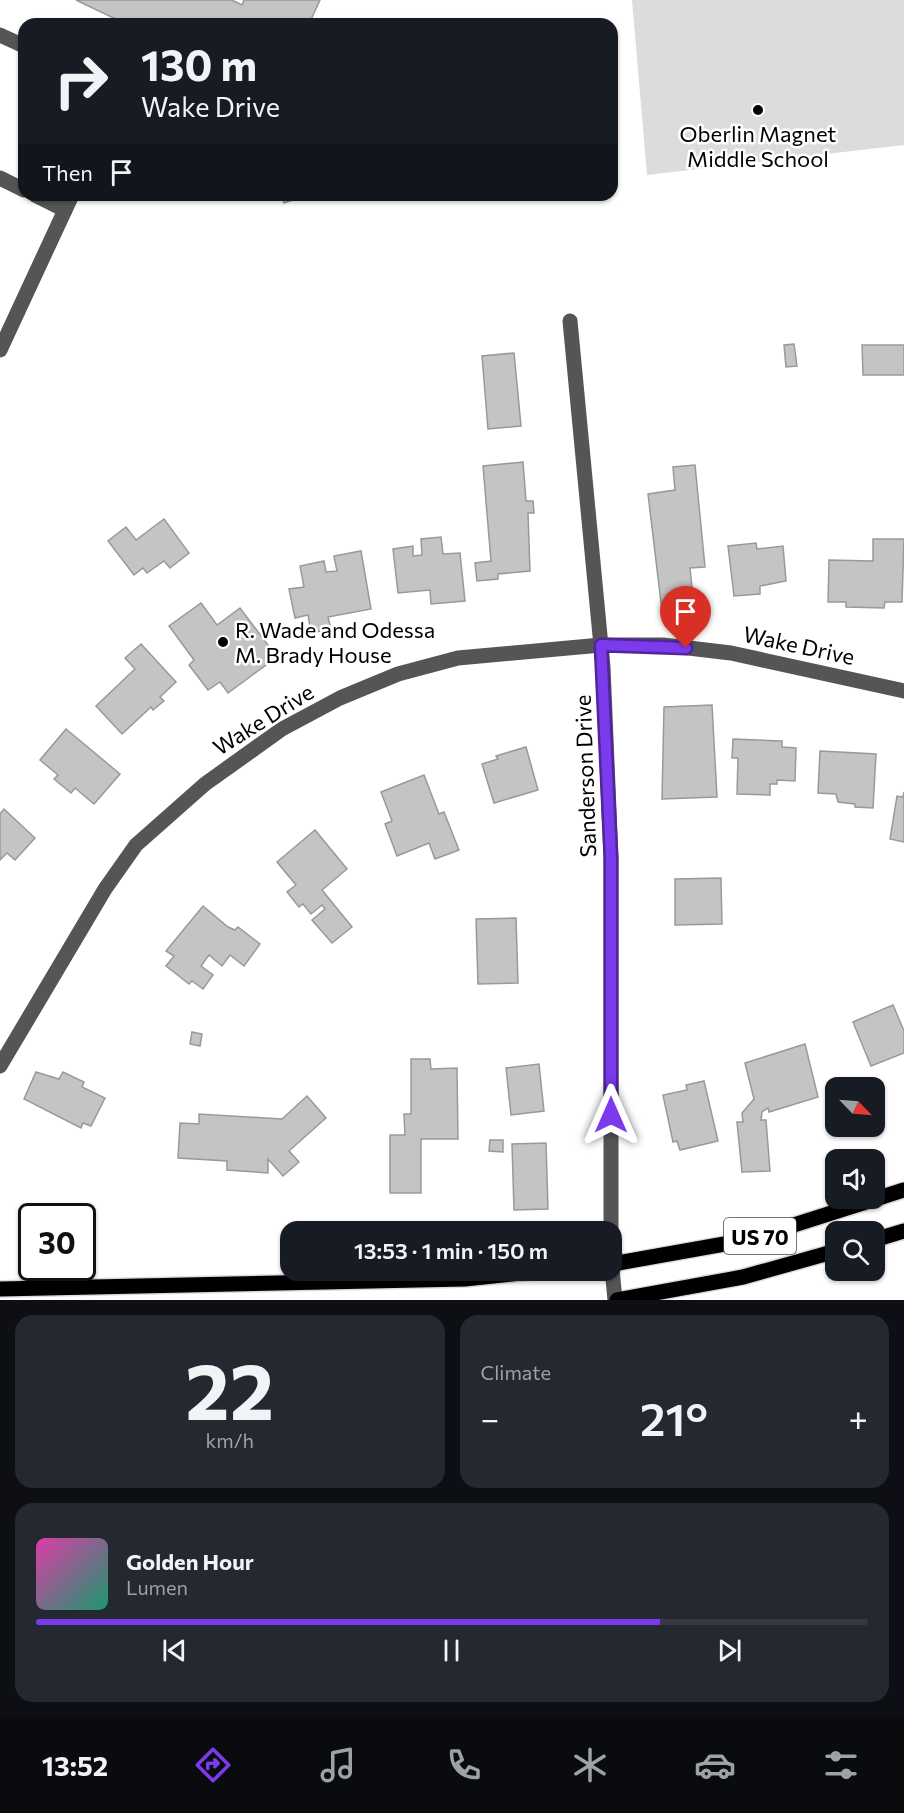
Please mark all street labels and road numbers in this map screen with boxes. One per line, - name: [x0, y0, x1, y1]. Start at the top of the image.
- street label: Wake Drive: [741, 620, 857, 670]
- street label: Wake Drive: [208, 678, 318, 760]
- street label: Sanderson Drive: [569, 694, 601, 858]
- road number: US 70: [724, 1218, 796, 1254]

